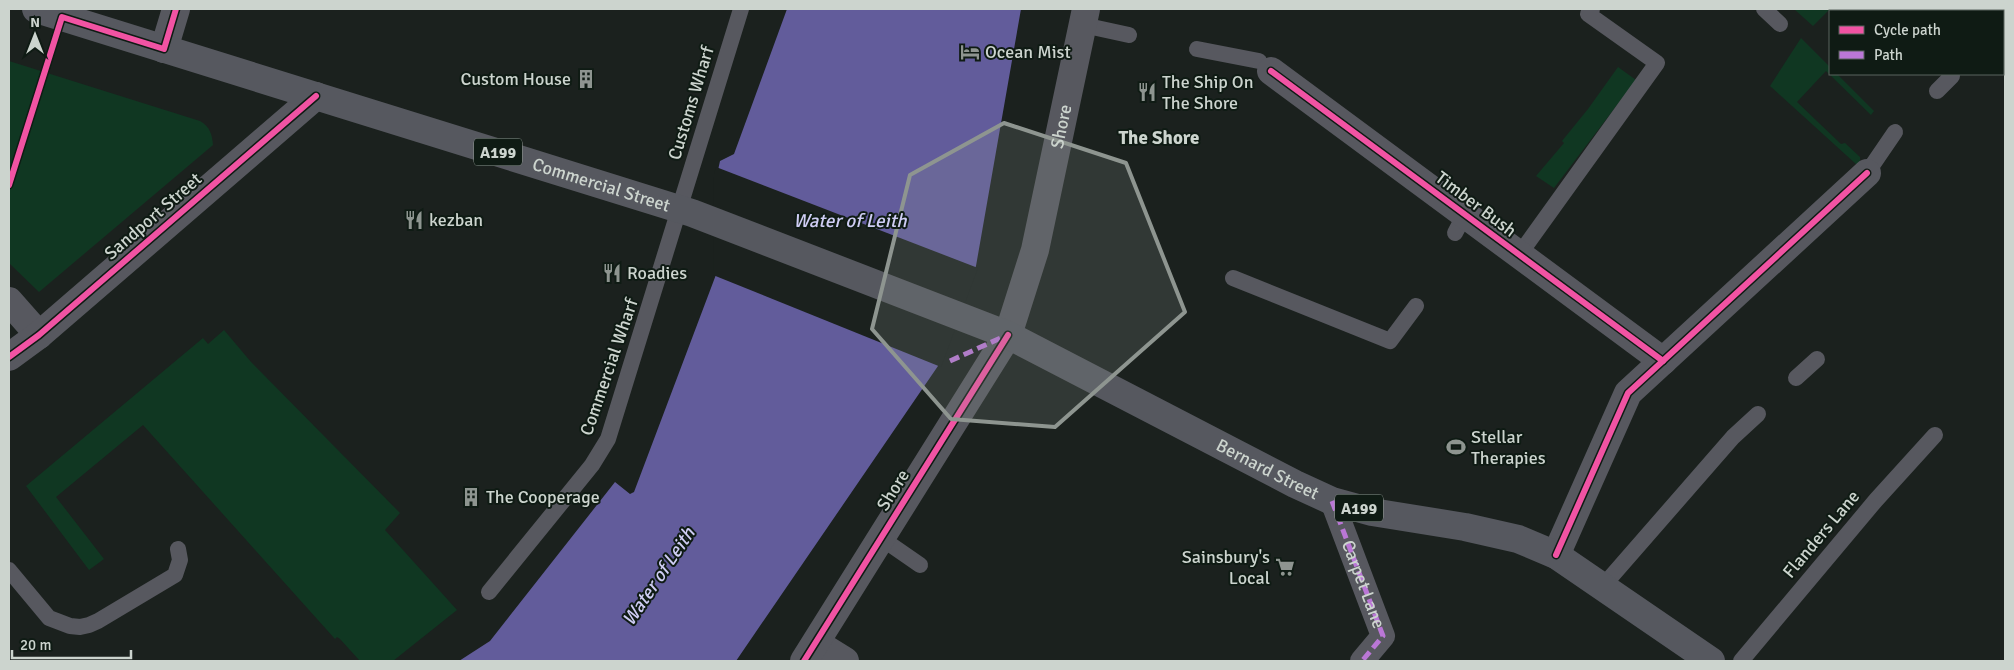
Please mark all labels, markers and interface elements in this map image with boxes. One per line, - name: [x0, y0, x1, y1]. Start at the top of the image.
- north arrow: [10, 10, 60, 60]
- legend: [1829, 10, 2004, 75]
- text: N: [30, 14, 40, 31]
- text: Cycle path: [1874, 21, 1941, 39]
- hotel icon: Ocean Mist: [959, 41, 981, 63]
- place label: Ocean Mist: [985, 41, 1071, 63]
- street label: Customs Wharf: [663, 43, 719, 162]
- text: Path: [1874, 46, 1903, 64]
- place label: Custom House: [460, 68, 571, 90]
- building icon: Custom House: [575, 68, 597, 90]
- place label: The Ship On The Shore: [1162, 71, 1253, 114]
- restaurant icon: The Ship On The Shore: [1136, 81, 1158, 103]
- street label: Shore: [1046, 102, 1077, 151]
- district label: The Shore: [1118, 126, 1200, 150]
- road number: A199: [474, 138, 522, 166]
- street label: Commercial Street: [530, 153, 673, 217]
- street label: Timber Bush: [1431, 166, 1521, 242]
- street label: Sandport Street: [100, 168, 206, 264]
- restaurant icon: kezban: [403, 209, 425, 231]
- place label: kezban: [429, 209, 483, 231]
- water label: Water of Leith: [793, 209, 907, 233]
- restaurant icon: Roadies: [601, 262, 623, 284]
- place label: Roadies: [627, 262, 687, 284]
- street label: Commercial Wharf: [575, 295, 643, 438]
- place label: Stellar Therapies: [1471, 426, 1546, 469]
- street label: Bernard Street: [1212, 434, 1322, 504]
- sports icon: Stellar Therapies: [1445, 436, 1467, 458]
- street label: Shore: [872, 465, 914, 515]
- building icon: The Cooperage: [460, 486, 482, 508]
- place label: The Cooperage: [486, 486, 600, 508]
- street label: Flanders Lane: [1778, 486, 1864, 582]
- road number: A199: [1335, 494, 1383, 522]
- water label: Water of Leith: [617, 522, 701, 630]
- street label: Carpet Lane: [1337, 537, 1390, 631]
- place label: Sainsbury's Local: [1182, 546, 1270, 589]
- supermarket icon: Sainsbury's Local: [1274, 556, 1296, 578]
- scale bar: [12, 628, 131, 660]
- text: 20 m: [20, 636, 51, 654]

